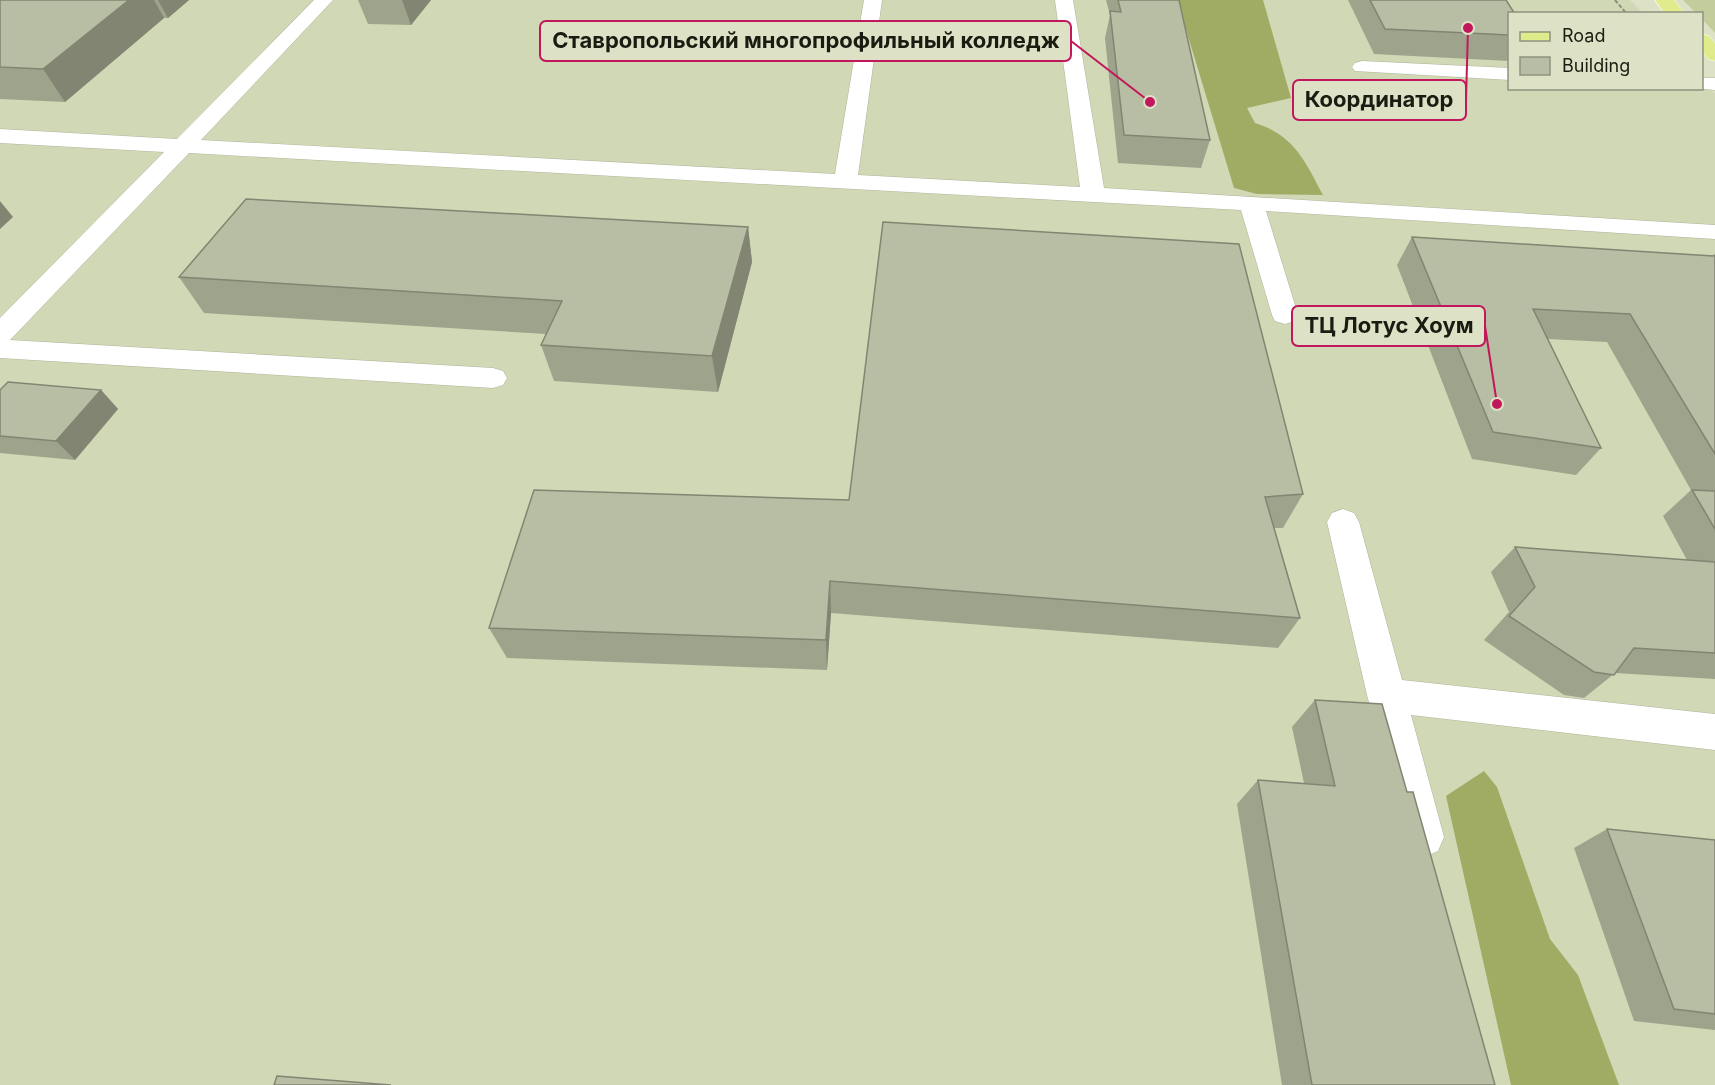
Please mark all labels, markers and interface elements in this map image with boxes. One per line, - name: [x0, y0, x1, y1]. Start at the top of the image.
- legend: [1508, 12, 1703, 90]
- callout: Ставропольский многопрофильный колледж: [540, 21, 1071, 61]
- text: Road: [1562, 25, 1605, 46]
- text: Ставропольский многопрофильный колледж: [552, 27, 1060, 53]
- text: Building: [1562, 55, 1630, 76]
- callout: Координатор: [1293, 80, 1466, 120]
- text: Координатор: [1305, 86, 1453, 112]
- callout: ТЦ Лотус Хоум: [1292, 306, 1485, 346]
- text: ТЦ Лотус Хоум: [1304, 312, 1474, 338]

